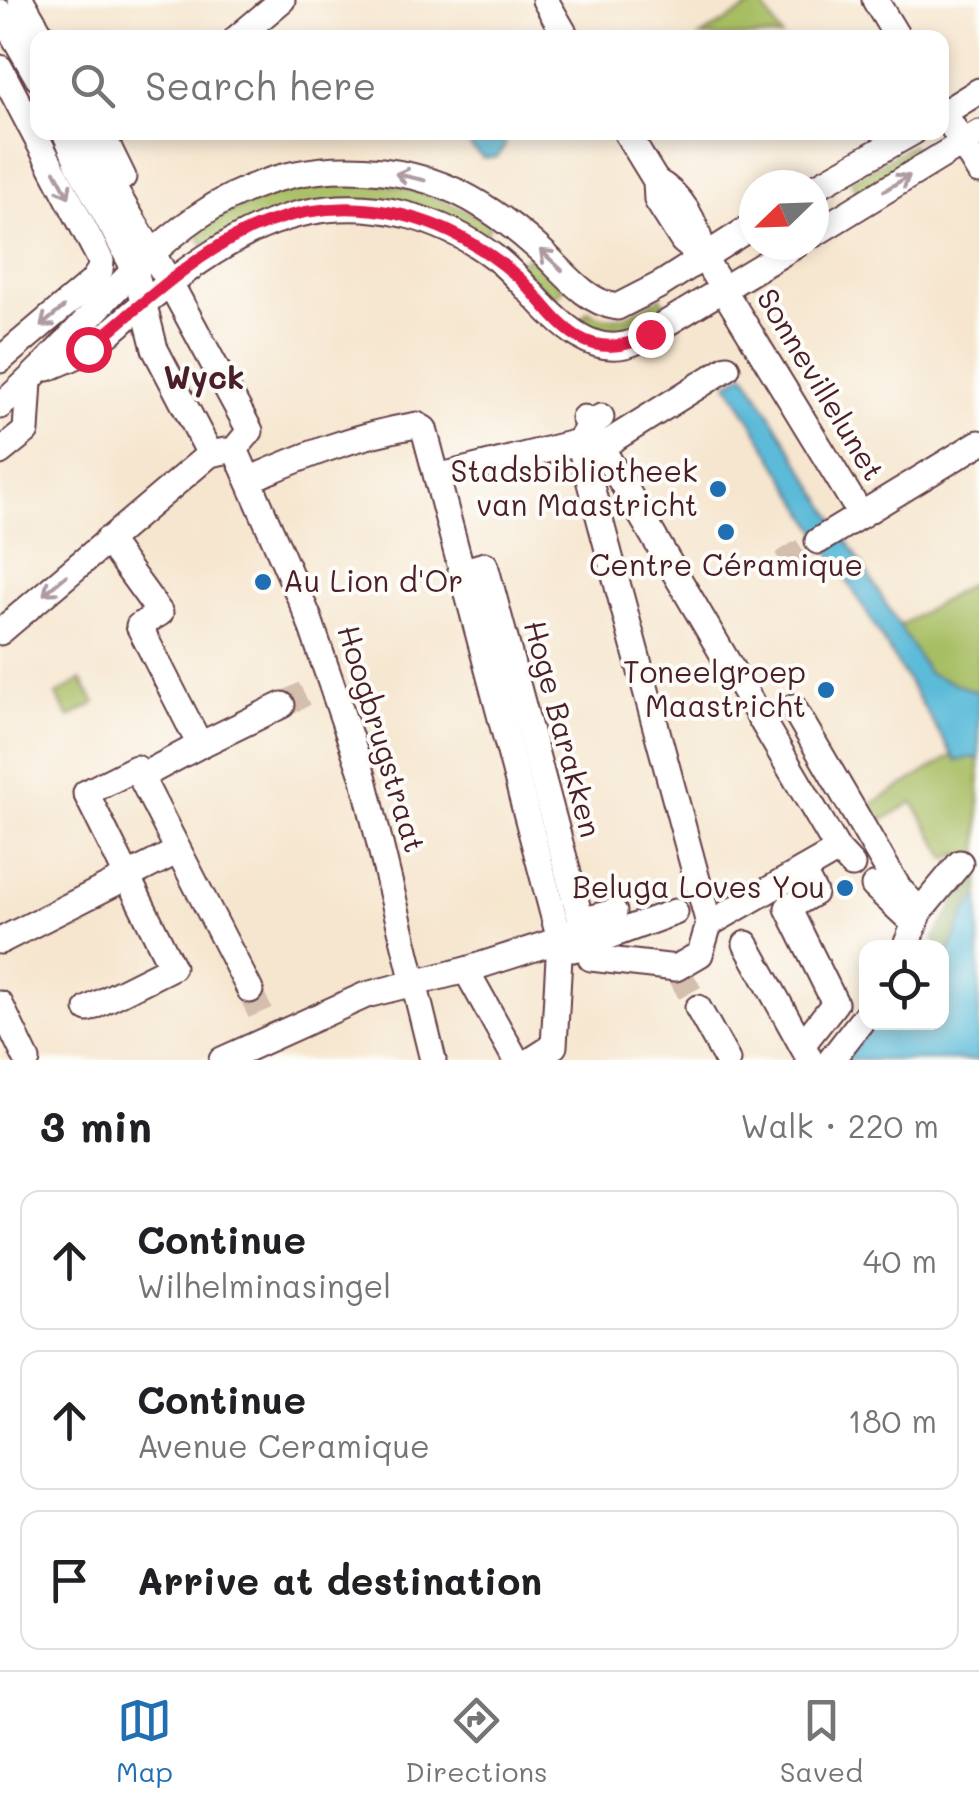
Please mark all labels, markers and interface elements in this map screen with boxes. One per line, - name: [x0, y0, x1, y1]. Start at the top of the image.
- search box: [30, 30, 949, 140]
- icon: search: [65, 58, 120, 113]
- text: Search here: [145, 60, 376, 110]
- one-way arrow: [395, 167, 427, 185]
- one-way arrow: [53, 169, 73, 199]
- north arrow: [739, 170, 829, 260]
- one-way arrow: [882, 173, 911, 194]
- one-way arrow: [539, 249, 564, 272]
- street label: Sonnevillelunet: [749, 280, 895, 487]
- one-way arrow: [39, 306, 65, 328]
- route end: [628, 312, 674, 358]
- route start: [66, 327, 112, 373]
- district label: Wyck: [164, 355, 245, 398]
- place label: Stadsbibliotheek van Maastricht: [451, 450, 698, 524]
- marker: Stadsbibliotheek van Maastricht: [707, 478, 729, 500]
- marker: Centre Céramique: [715, 521, 737, 543]
- place label: Centre Céramique: [589, 544, 863, 584]
- place label: Au Lion d'Or: [283, 560, 463, 600]
- marker: Au Lion d'Or: [252, 571, 274, 593]
- one-way arrow: [43, 573, 68, 596]
- street label: Hoge Barakken: [516, 616, 612, 841]
- street label: Hoogbrugstraat: [329, 620, 437, 857]
- place label: Toneelgroep Maastricht: [623, 651, 806, 725]
- marker: Toneelgroep Maastricht: [815, 679, 837, 701]
- place label: Beluga Loves You: [572, 866, 825, 906]
- marker: Beluga Loves You: [834, 877, 856, 899]
- map controls: [859, 940, 949, 1030]
- button: locate: [859, 940, 949, 1030]
- text: 3 min: [40, 1098, 152, 1153]
- text: Walk · 220 m: [740, 1104, 939, 1146]
- text: Continue: [137, 1214, 306, 1264]
- icon: ahead: [42, 1233, 97, 1288]
- text: 40 m: [863, 1239, 937, 1281]
- text: Wilhelminasingel: [137, 1264, 391, 1306]
- text: Continue: [137, 1374, 306, 1424]
- icon: ahead: [42, 1393, 97, 1448]
- text: 180 m: [848, 1399, 937, 1441]
- text: Avenue Ceramique: [137, 1424, 430, 1466]
- icon: arrive: [42, 1553, 97, 1608]
- text: Arrive at destination: [137, 1555, 542, 1605]
- tab: Map: [116, 1693, 173, 1789]
- tab: Directions: [405, 1693, 548, 1789]
- tab: Saved: [780, 1693, 863, 1789]

